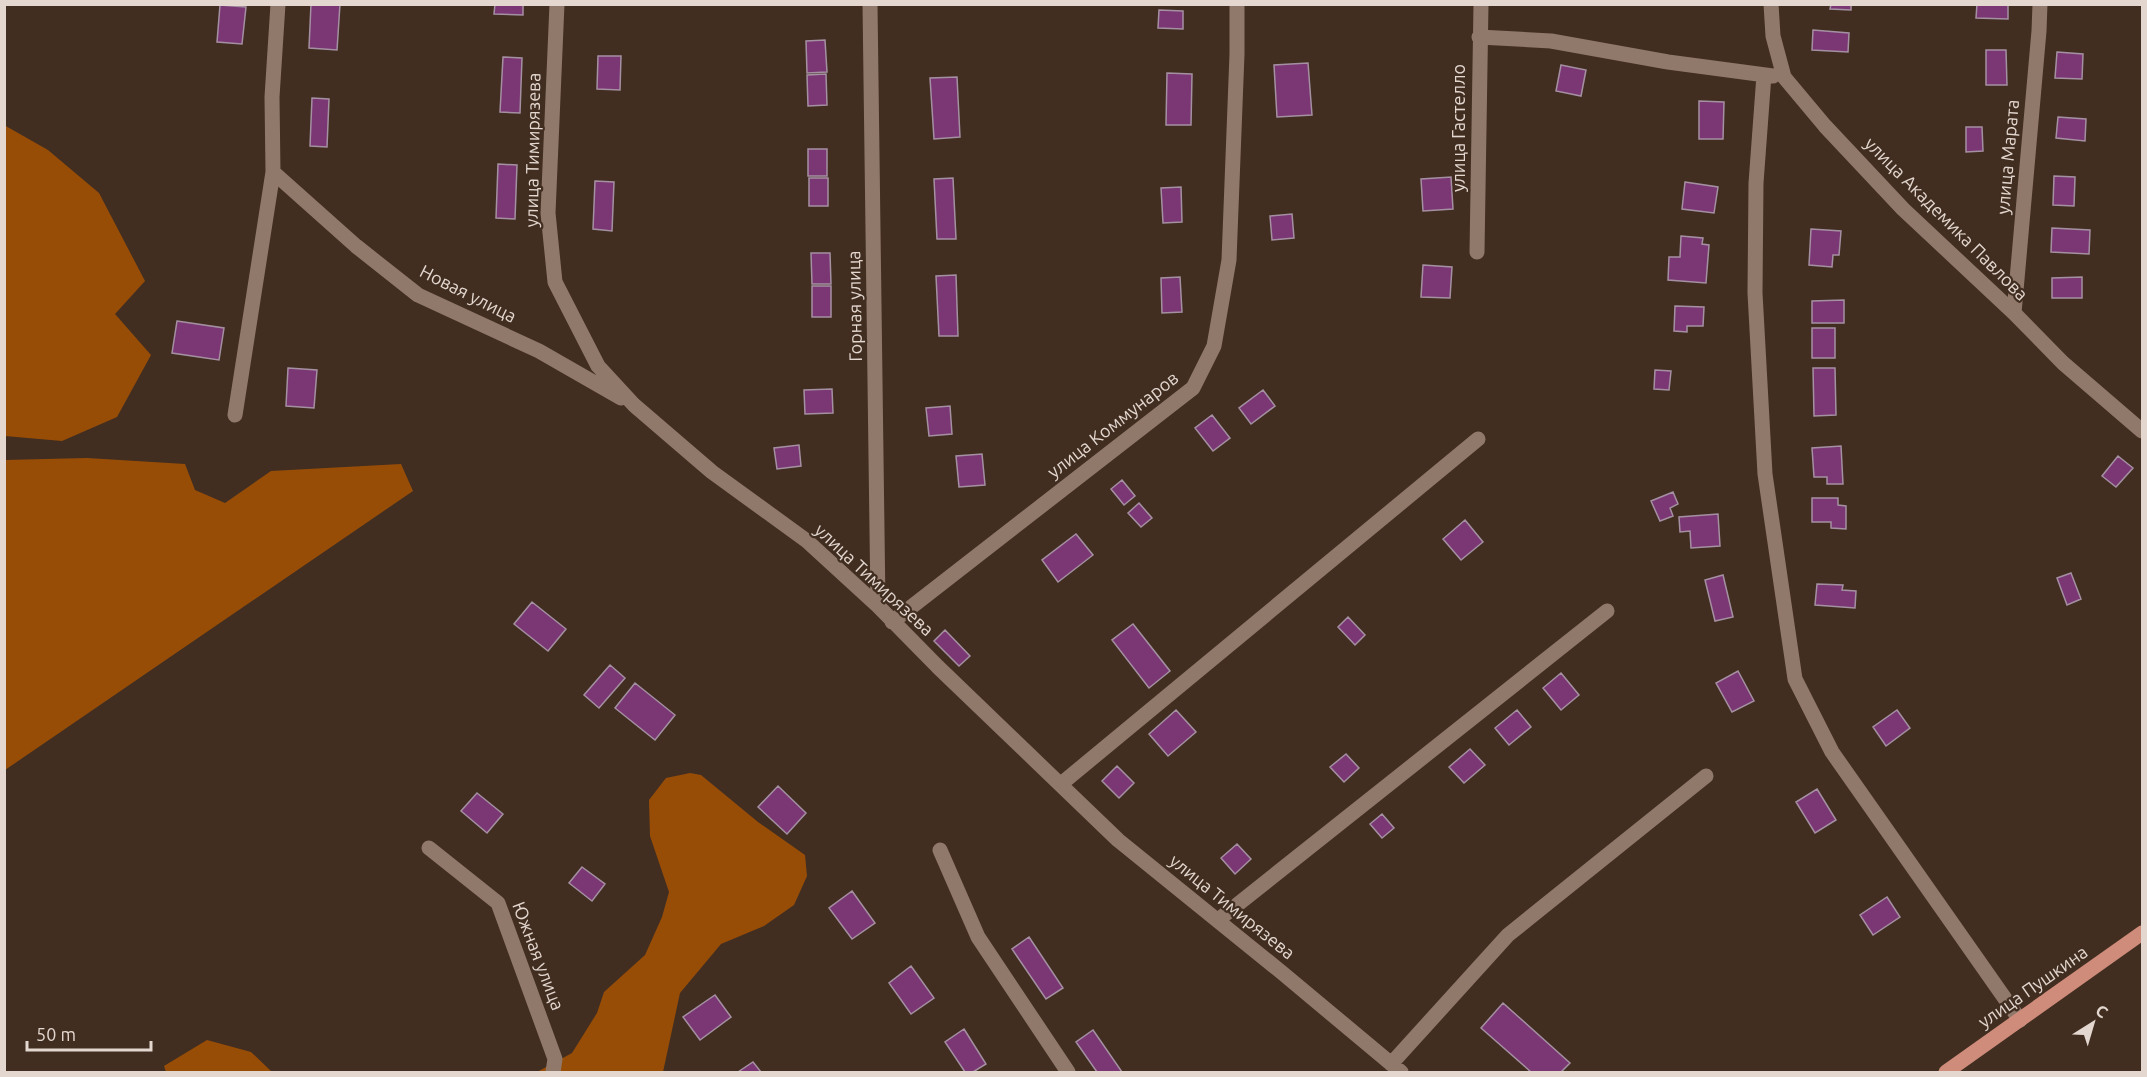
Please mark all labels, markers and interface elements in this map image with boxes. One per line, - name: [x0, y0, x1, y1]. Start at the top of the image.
- street label: улица Гастелло: [1448, 64, 1468, 192]
- street label: улица Тимирязева: [521, 72, 543, 228]
- street label: улица Марата: [1992, 99, 2022, 215]
- street label: улица Академика Павлова: [1861, 133, 2032, 304]
- street label: Горная улица: [843, 250, 865, 362]
- street label: Новая улица: [417, 260, 520, 326]
- street label: улица Коммунаров: [1043, 367, 1182, 481]
- street label: улица Тимирязева: [811, 519, 938, 639]
- street label: улица Тимирязева: [1166, 850, 1299, 963]
- street label: Южная улица: [509, 899, 569, 1013]
- street label: улица Пушкина: [1974, 941, 2091, 1031]
- north arrow: [2063, 993, 2123, 1053]
- text: С: [2093, 1001, 2112, 1021]
- scale bar: [27, 1014, 152, 1052]
- text: 50 m: [36, 1024, 76, 1044]

